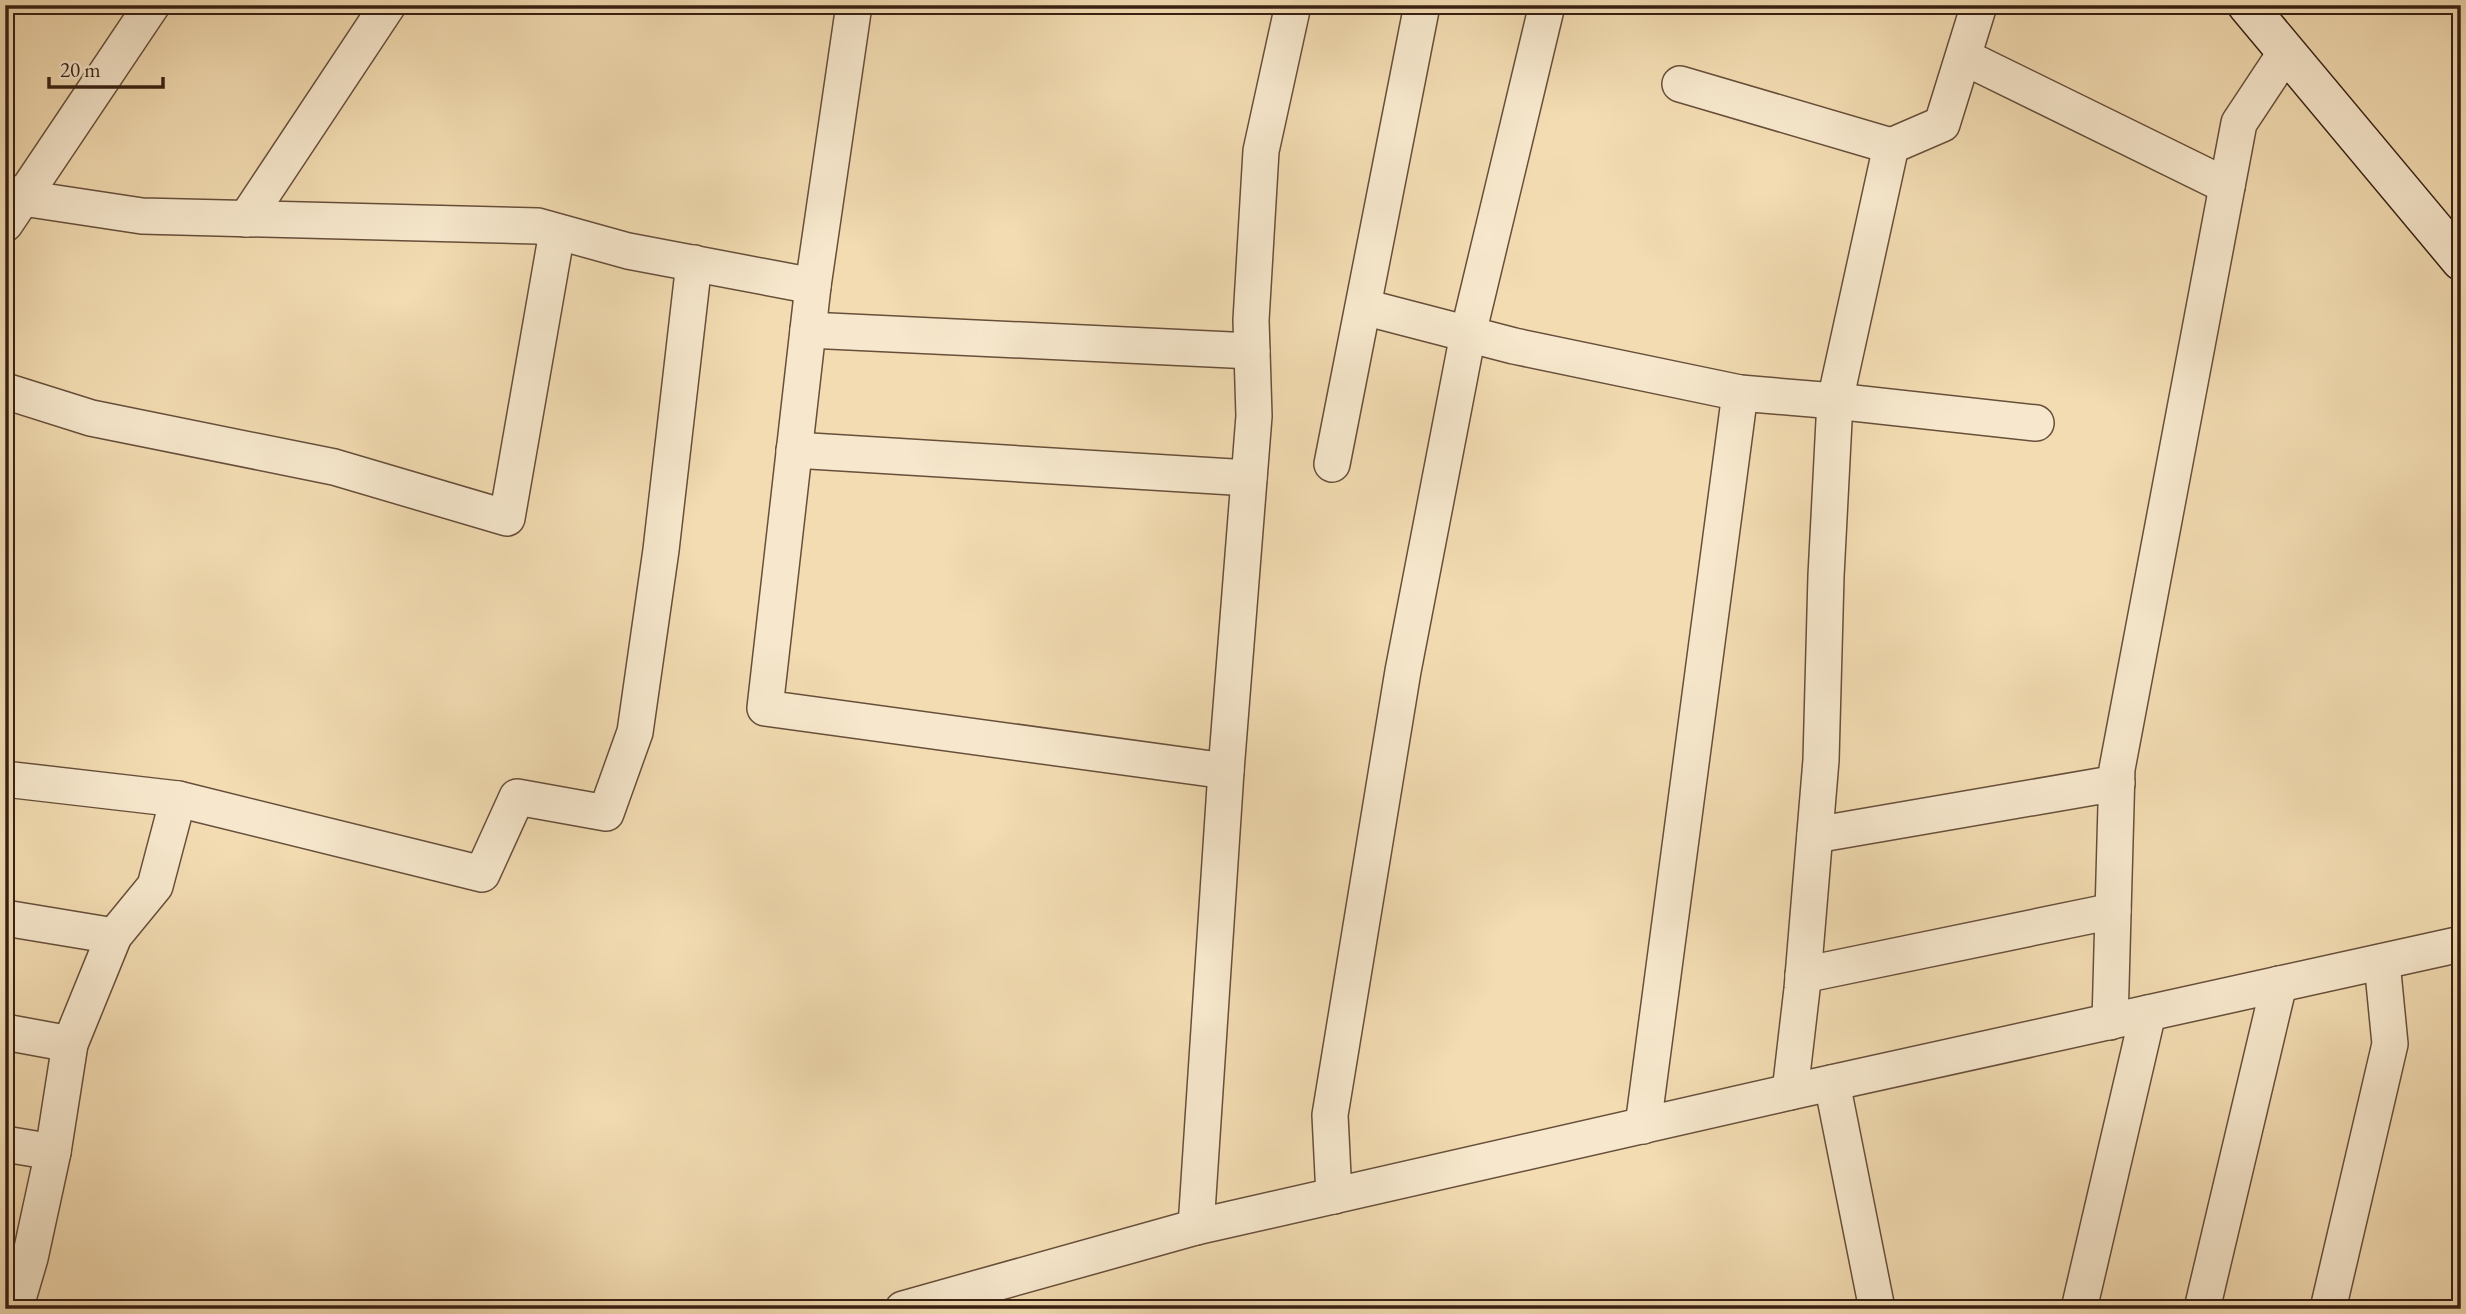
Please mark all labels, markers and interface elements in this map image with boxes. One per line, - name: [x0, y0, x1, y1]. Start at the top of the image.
- scale bar: [49, 46, 163, 90]
- text: 20 m: [60, 56, 101, 83]

